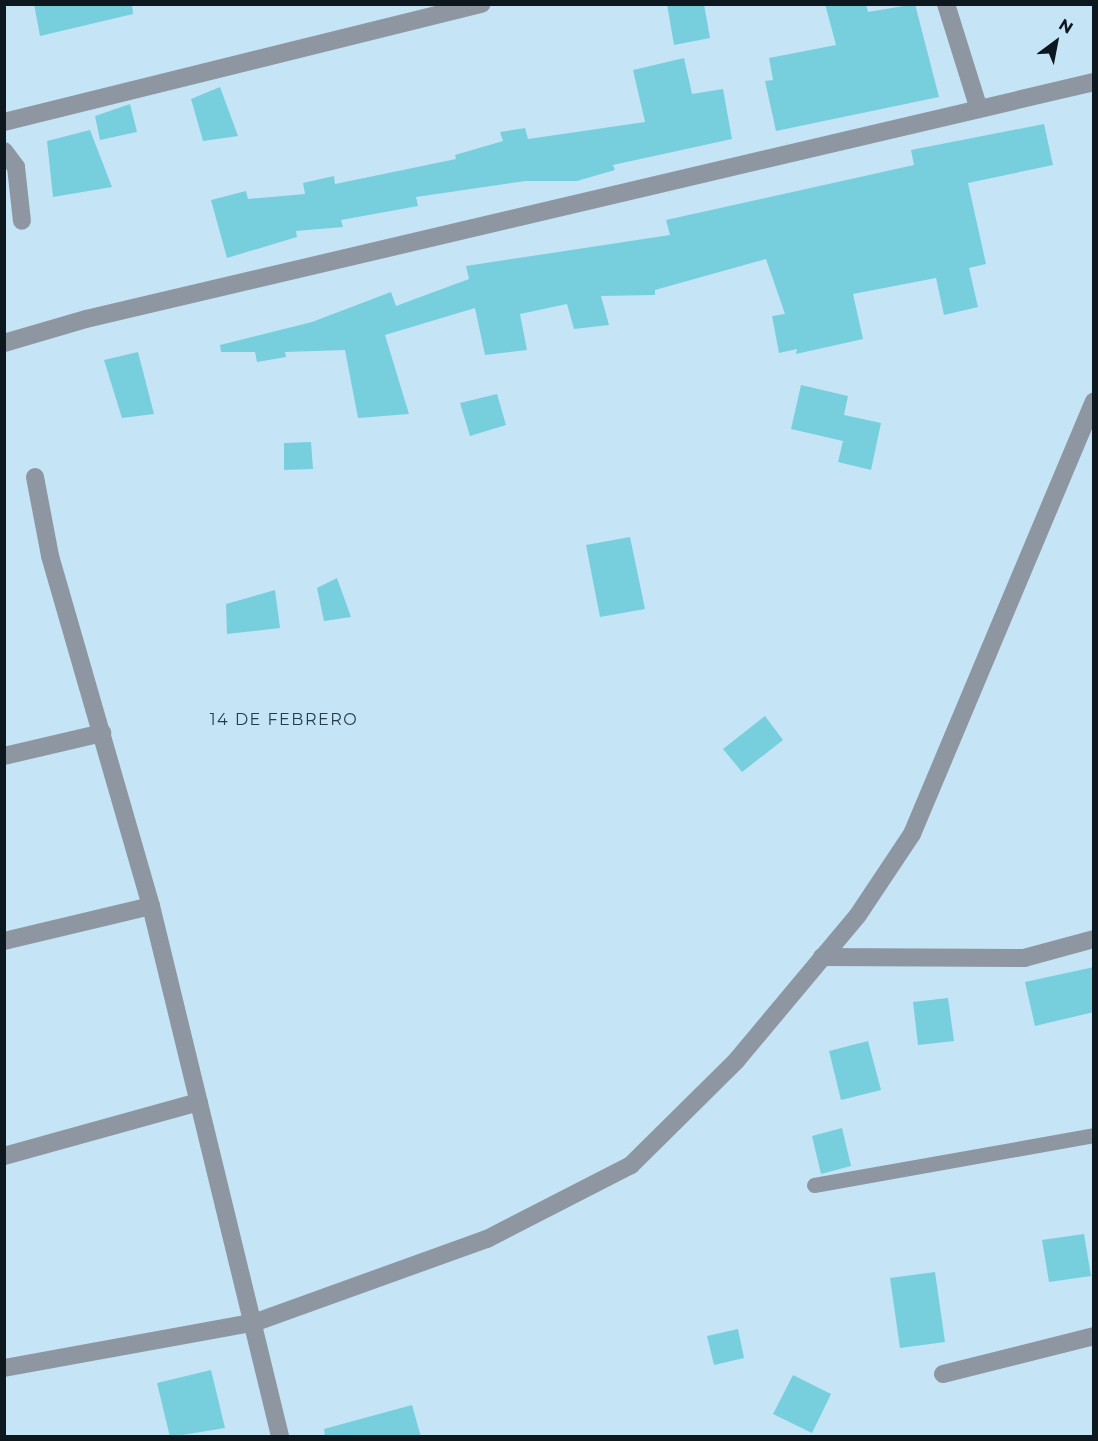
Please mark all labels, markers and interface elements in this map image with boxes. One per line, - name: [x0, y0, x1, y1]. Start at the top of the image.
- north arrow: [1026, 12, 1086, 72]
- text: N: [1055, 15, 1076, 38]
- district label: 14 DE FEBRERO: [210, 710, 358, 730]

